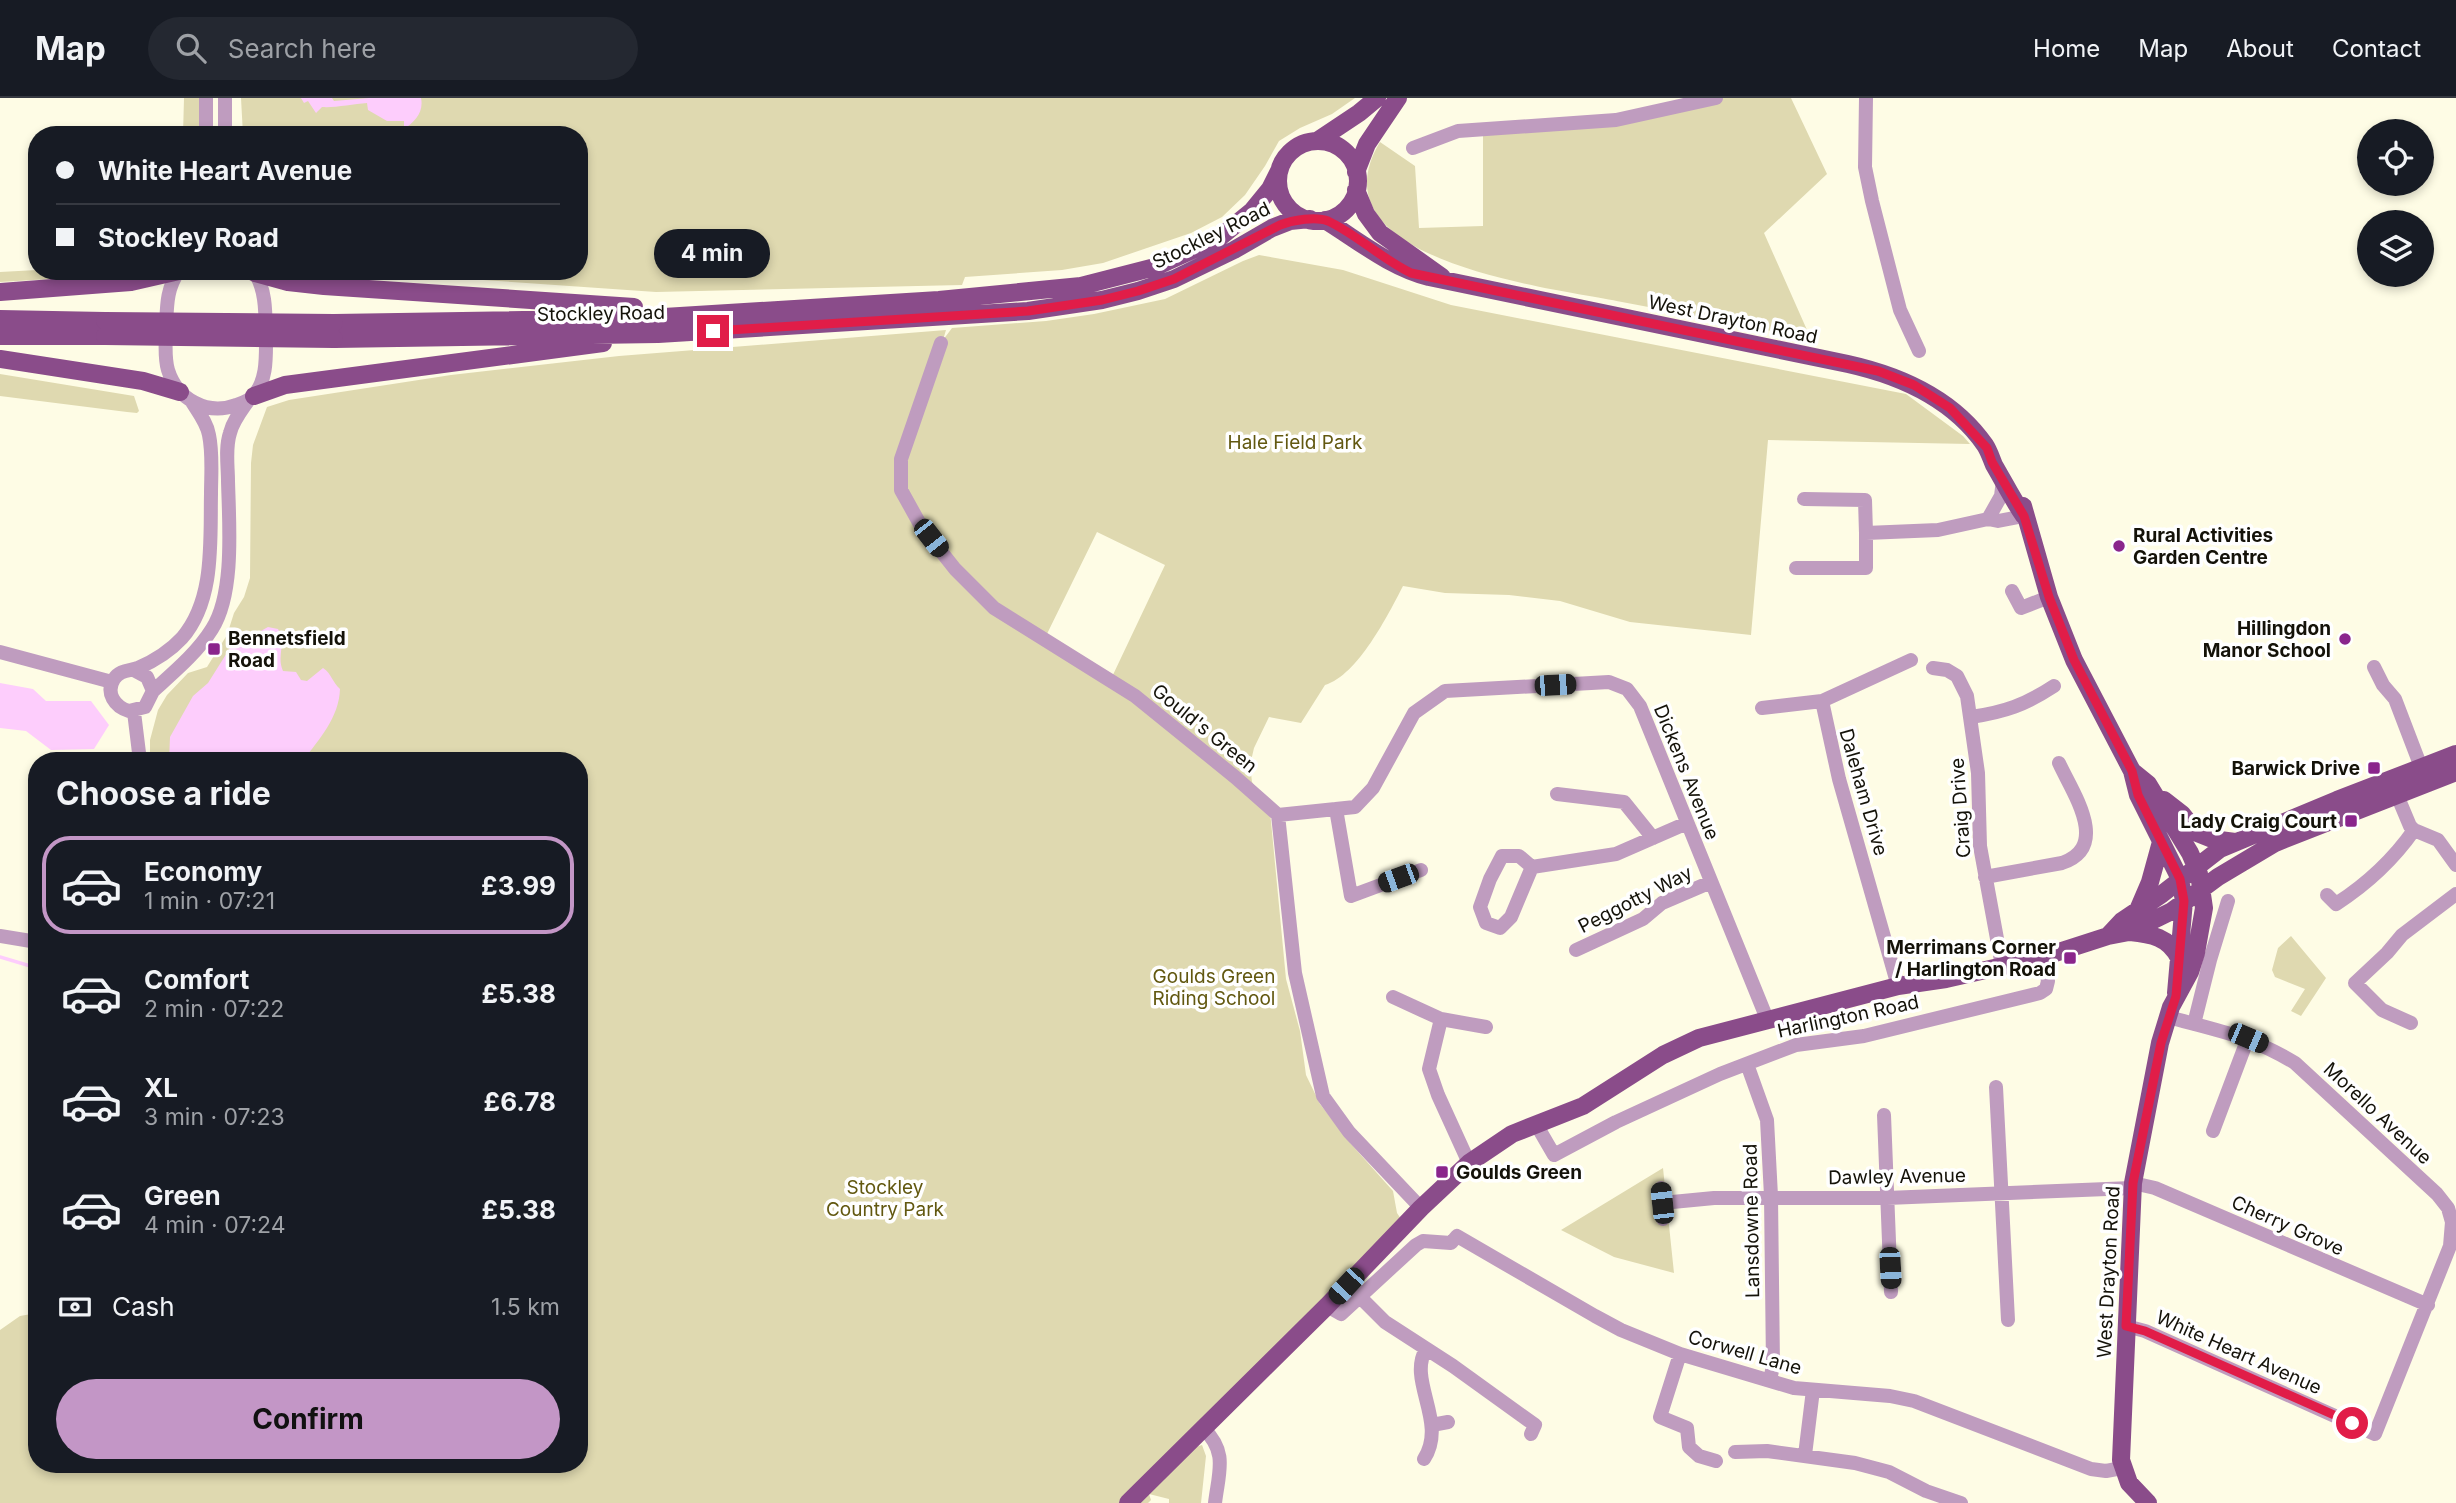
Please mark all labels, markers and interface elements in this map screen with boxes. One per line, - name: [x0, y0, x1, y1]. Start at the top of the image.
- search box: [148, 17, 638, 80]
- text: Map: [35, 28, 106, 68]
- icon: search: [172, 29, 210, 67]
- text: Search here: [228, 33, 376, 64]
- text: Home: [2033, 34, 2100, 63]
- text: Map: [2138, 34, 2188, 63]
- text: About: [2226, 34, 2294, 63]
- text: Contact: [2332, 34, 2421, 63]
- map controls: [2357, 119, 2434, 287]
- button: locate: [2357, 119, 2434, 196]
- text: White Heart Avenue: [98, 155, 352, 186]
- street label: Stockley Road: [1149, 197, 1274, 274]
- button: layers: [2357, 210, 2434, 287]
- text: Stockley Road: [98, 222, 279, 253]
- callout: 4 min: [655, 230, 771, 278]
- text: 4 min: [681, 239, 743, 267]
- street label: West Drayton Road: [1646, 290, 1820, 349]
- street label: Stockley Road: [537, 301, 665, 326]
- route end: [697, 315, 729, 347]
- park label: Hale Field Park: [1228, 431, 1363, 454]
- car: [910, 515, 953, 561]
- place label: Rural Activities Garden Centre: [2133, 524, 2273, 569]
- marker: Rural Activities Garden Centre: [2111, 538, 2127, 554]
- place label: Hillingdon Manor School: [2203, 617, 2331, 662]
- place label: Bennetsfield Road: [228, 627, 346, 672]
- marker: Hillingdon Manor School: [2337, 631, 2353, 647]
- marker: Bennetsfield Road: [206, 641, 222, 657]
- car: [1534, 673, 1577, 697]
- street label: Gould's Green: [1148, 679, 1262, 778]
- street label: Dickens Avenue: [1649, 701, 1724, 843]
- street label: Daleham Drive: [1834, 726, 1893, 858]
- street label: Craig Drive: [1946, 757, 1975, 859]
- place label: Barwick Drive: [2231, 757, 2360, 780]
- marker: Barwick Drive: [2366, 760, 2382, 776]
- text: Choose a ride: [56, 774, 271, 813]
- place label: Lady Craig Court: [2180, 810, 2337, 833]
- marker: Lady Craig Court: [2343, 813, 2359, 829]
- icon: car: [60, 854, 123, 917]
- text: Economy: [144, 856, 262, 887]
- car: [1375, 861, 1422, 895]
- street label: Peggotty Way: [1574, 861, 1696, 938]
- text: £3.99: [481, 870, 556, 901]
- text: 1 min · 07:21: [144, 887, 275, 915]
- place label: Merrimans Corner / Harlington Road: [1886, 936, 2056, 981]
- marker: Merrimans Corner / Harlington Road: [2062, 950, 2078, 966]
- icon: car: [60, 962, 123, 1025]
- text: Comfort: [144, 964, 249, 995]
- park label: Goulds Green Riding School: [1153, 965, 1275, 1010]
- text: £5.38: [482, 978, 556, 1009]
- street label: Harlington Road: [1775, 990, 1921, 1043]
- text: 2 min · 07:22: [144, 995, 284, 1023]
- car: [2225, 1020, 2272, 1056]
- street label: Morello Avenue: [2319, 1058, 2436, 1169]
- icon: car: [60, 1070, 123, 1133]
- text: XL: [144, 1072, 178, 1103]
- text: £6.78: [484, 1086, 556, 1117]
- text: 3 min · 07:23: [144, 1103, 285, 1131]
- street label: Lansdowne Road: [1739, 1144, 1764, 1298]
- place label: Goulds Green: [1456, 1161, 1582, 1184]
- marker: Goulds Green: [1434, 1164, 1450, 1180]
- street label: Dawley Avenue: [1828, 1164, 1966, 1189]
- park label: Stockley Country Park: [826, 1176, 945, 1221]
- icon: car: [60, 1178, 123, 1241]
- text: Green: [144, 1180, 221, 1211]
- car: [1650, 1181, 1675, 1225]
- street label: West Drayton Road: [2093, 1185, 2124, 1359]
- street label: Cherry Grove: [2228, 1190, 2348, 1260]
- text: £5.38: [482, 1194, 556, 1225]
- text: 4 min · 07:24: [144, 1211, 286, 1239]
- car: [1879, 1246, 1902, 1290]
- car: [1324, 1263, 1369, 1309]
- icon: cash: [56, 1288, 94, 1326]
- text: Cash: [112, 1291, 175, 1322]
- text: 1.5 km: [491, 1293, 560, 1321]
- street label: White Heart Avenue: [2152, 1306, 2325, 1399]
- street label: Corwell Lane: [1685, 1325, 1804, 1380]
- button: Confirm: [56, 1379, 560, 1459]
- route start: [2336, 1407, 2368, 1439]

